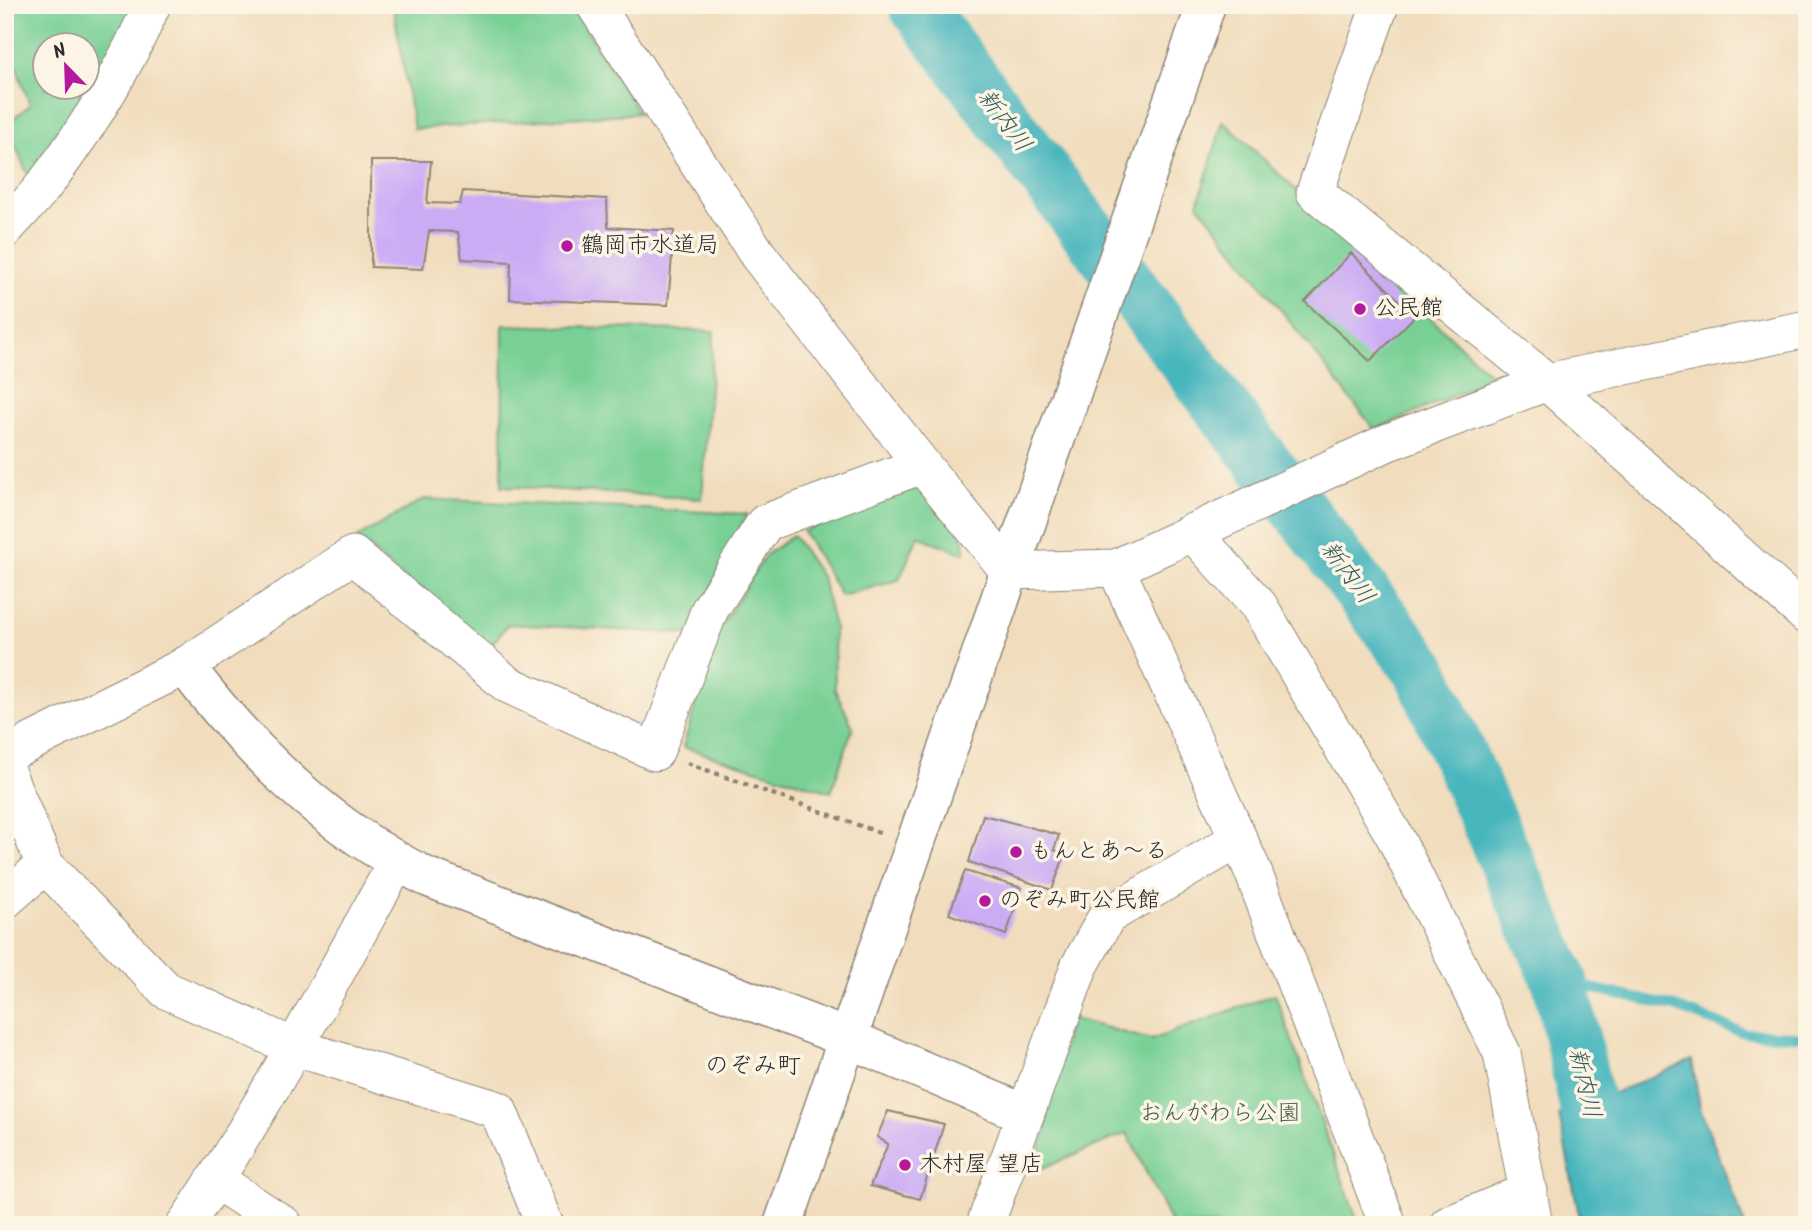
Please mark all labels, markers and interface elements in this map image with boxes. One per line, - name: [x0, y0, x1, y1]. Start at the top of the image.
- north arrow: [32, 32, 102, 102]
- text: N: [49, 36, 72, 68]
- water label: 新内川: [967, 81, 1041, 161]
- place label: 鶴岡市水道局: [581, 228, 719, 264]
- marker: 鶴岡市水道局: [559, 238, 575, 254]
- place label: 公民館: [1374, 291, 1443, 327]
- marker: 公民館: [1352, 301, 1368, 317]
- water label: 新内川: [1310, 533, 1384, 613]
- place label: もんとあ～る: [1030, 834, 1168, 870]
- marker: もんとあ～る: [1008, 844, 1024, 860]
- place label: のぞみ町公民館: [999, 883, 1160, 919]
- marker: のぞみ町公民館: [977, 893, 993, 909]
- water label: 新内川: [1557, 1044, 1611, 1122]
- district label: のぞみ町: [705, 1047, 801, 1086]
- park label: おんがわら公園: [1140, 1096, 1301, 1132]
- place label: 木村屋 望店: [919, 1147, 1043, 1183]
- marker: 木村屋 望店: [897, 1157, 913, 1173]

